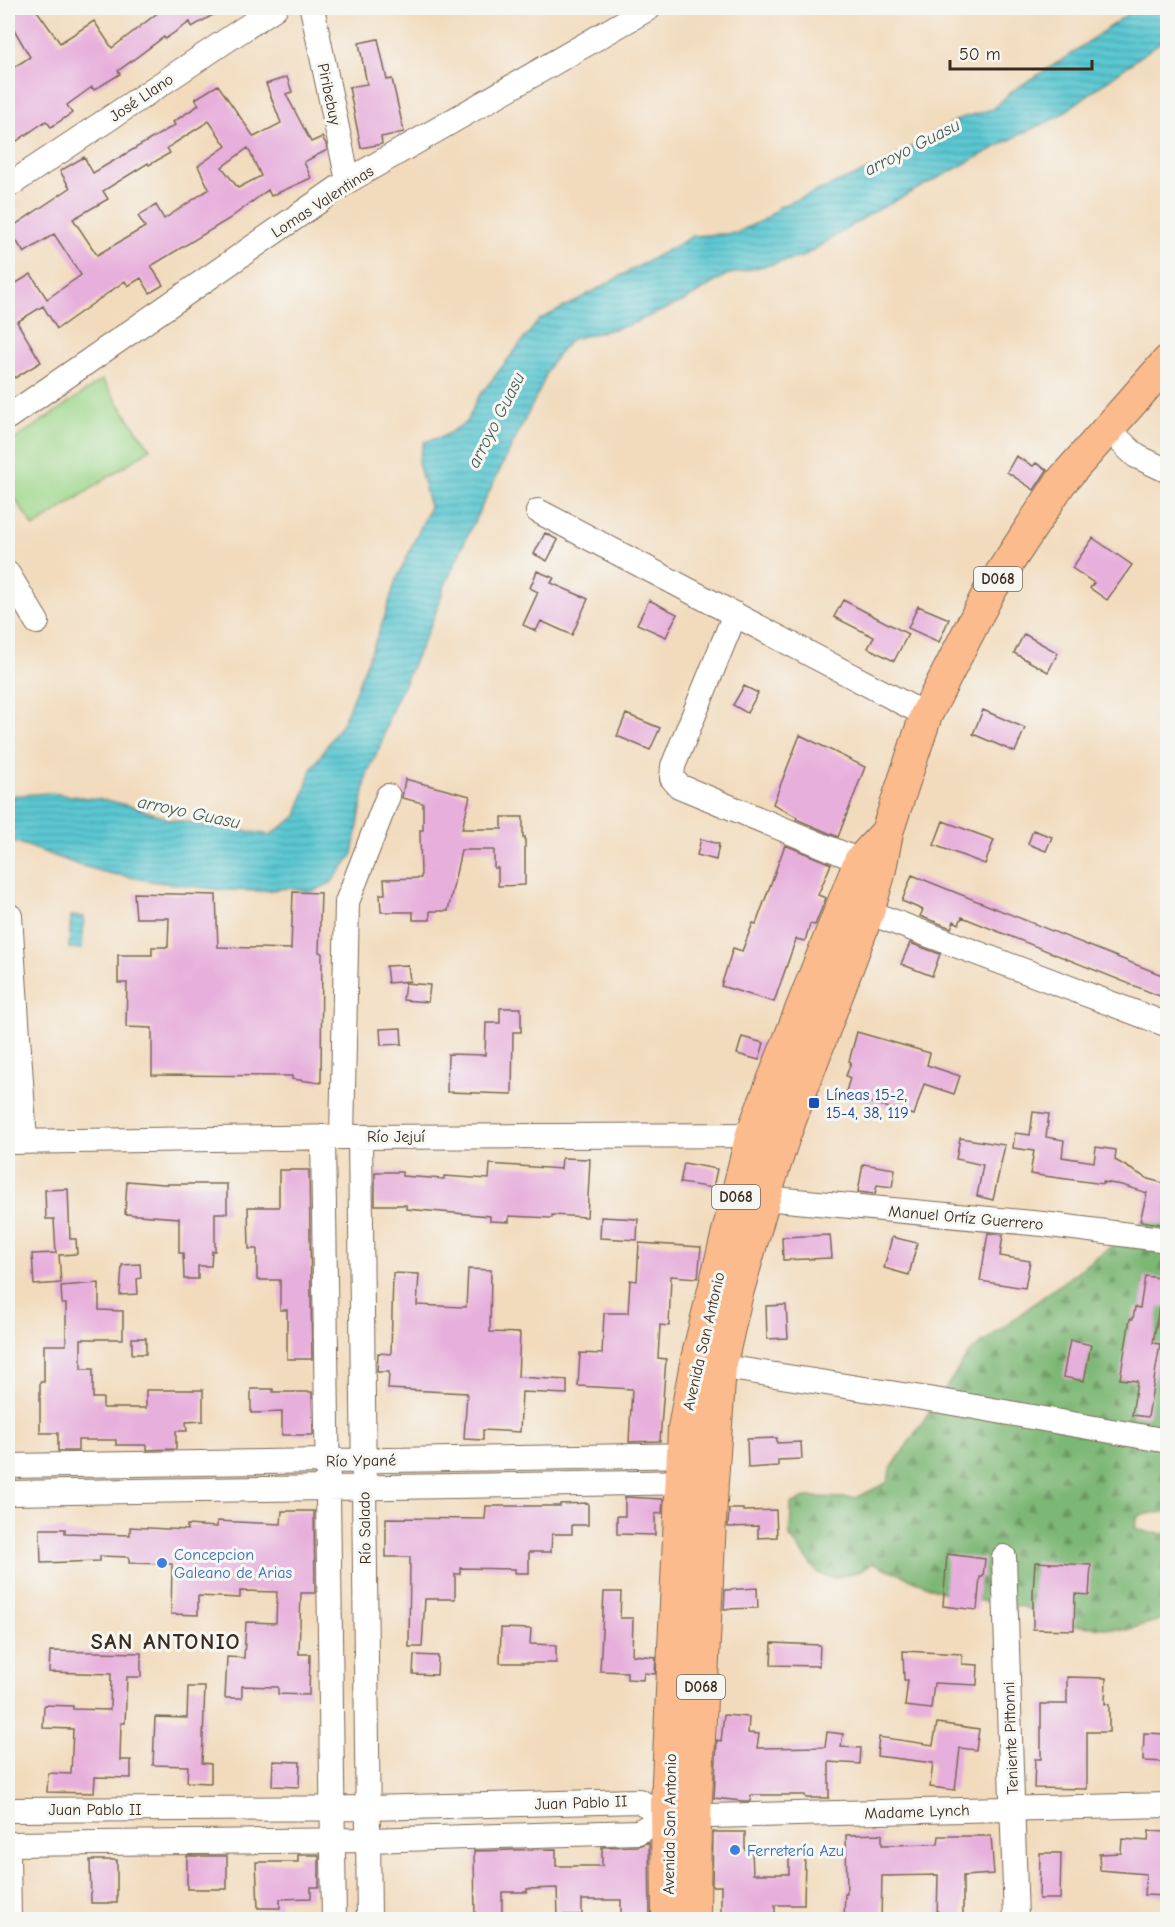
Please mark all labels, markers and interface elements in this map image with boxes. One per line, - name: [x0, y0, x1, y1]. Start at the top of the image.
- scale bar: [950, 33, 1092, 71]
- text: 50 m: [959, 44, 1001, 65]
- street label: Piribebuy: [314, 62, 345, 128]
- street label: José Llano: [106, 70, 177, 126]
- water label: arroyo Guasu: [861, 114, 964, 181]
- street label: Lomas Valentinas: [268, 162, 377, 242]
- water label: arroyo Guasu: [463, 369, 530, 472]
- road number: D068: [974, 567, 1022, 591]
- water label: arroyo Guasu: [136, 791, 242, 834]
- place label: Líneas 15-2, 15-4, 38, 119: [826, 1086, 909, 1122]
- marker: Líneas 15-2, 15-4, 38, 119: [807, 1096, 821, 1110]
- street label: Río Jejuí: [367, 1128, 425, 1146]
- road number: D068: [712, 1185, 760, 1209]
- street label: Manuel Ortíz Guerrero: [888, 1202, 1044, 1234]
- street label: Avenida San Antonio: [679, 1270, 729, 1412]
- street label: Río Ypané: [326, 1451, 396, 1471]
- street label: Río Salado: [355, 1491, 375, 1565]
- place label: Concepcion Galeano de Arias: [174, 1546, 293, 1582]
- marker: Concepcion Galeano de Arias: [155, 1556, 169, 1570]
- district label: SAN ANTONIO: [91, 1629, 241, 1655]
- road number: D068: [677, 1675, 725, 1699]
- street label: Teniente Pittonni: [1000, 1681, 1022, 1795]
- street label: Avenida San Antonio: [660, 1753, 680, 1895]
- street label: Juan Pablo II: [534, 1792, 628, 1814]
- street label: Juan Pablo II: [49, 1801, 141, 1819]
- street label: Madame Lynch: [864, 1801, 970, 1823]
- place label: Ferretería Azu: [747, 1842, 844, 1860]
- marker: Ferretería Azu: [728, 1843, 742, 1857]

